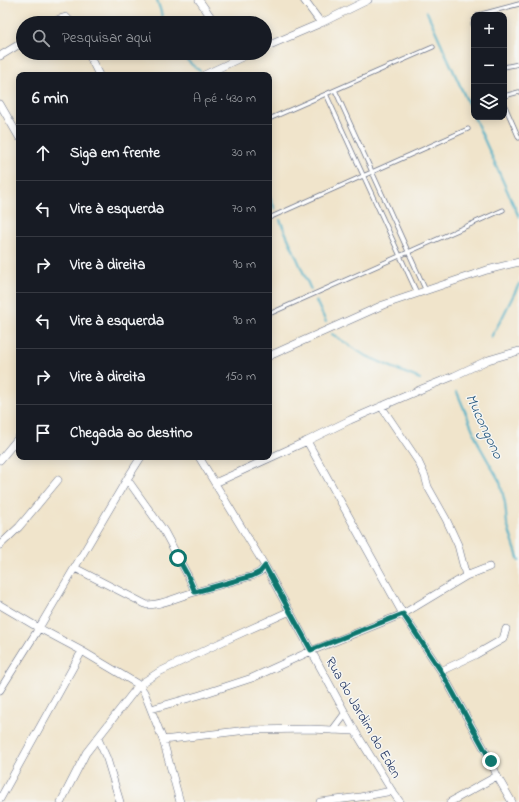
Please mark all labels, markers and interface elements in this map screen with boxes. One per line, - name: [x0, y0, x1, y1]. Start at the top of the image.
- map controls: [471, 12, 507, 120]
- button: +: [471, 12, 507, 48]
- search box: [16, 16, 272, 60]
- icon: search: [30, 27, 52, 49]
- text: Pesquisar aqui: [62, 27, 151, 49]
- button: −: [471, 48, 507, 84]
- button: layers: [471, 84, 507, 120]
- text: 6 min: [32, 86, 68, 111]
- text: A pé · 430 m: [193, 89, 256, 108]
- icon: ahead: [32, 142, 54, 164]
- text: Siga em frente: [70, 142, 160, 164]
- text: 30 m: [232, 143, 256, 162]
- icon: left: [32, 198, 54, 220]
- text: Vire à esquerda: [70, 198, 164, 220]
- text: 70 m: [232, 199, 256, 218]
- icon: right: [32, 254, 54, 276]
- text: Vire à direita: [70, 254, 145, 276]
- text: 90 m: [233, 255, 256, 274]
- icon: left: [32, 310, 54, 332]
- text: Vire à esquerda: [70, 310, 164, 332]
- text: 90 m: [233, 311, 256, 330]
- icon: right: [32, 366, 54, 388]
- text: Vire à direita: [70, 366, 145, 388]
- text: 150 m: [225, 367, 256, 386]
- water label: Mucongono: [459, 390, 509, 464]
- icon: arrive: [32, 422, 54, 444]
- text: Chegada ao destino: [70, 422, 193, 444]
- route start: [169, 549, 187, 567]
- street label: Rua do Jardim do Eden: [319, 653, 406, 782]
- route end: [482, 752, 500, 770]

